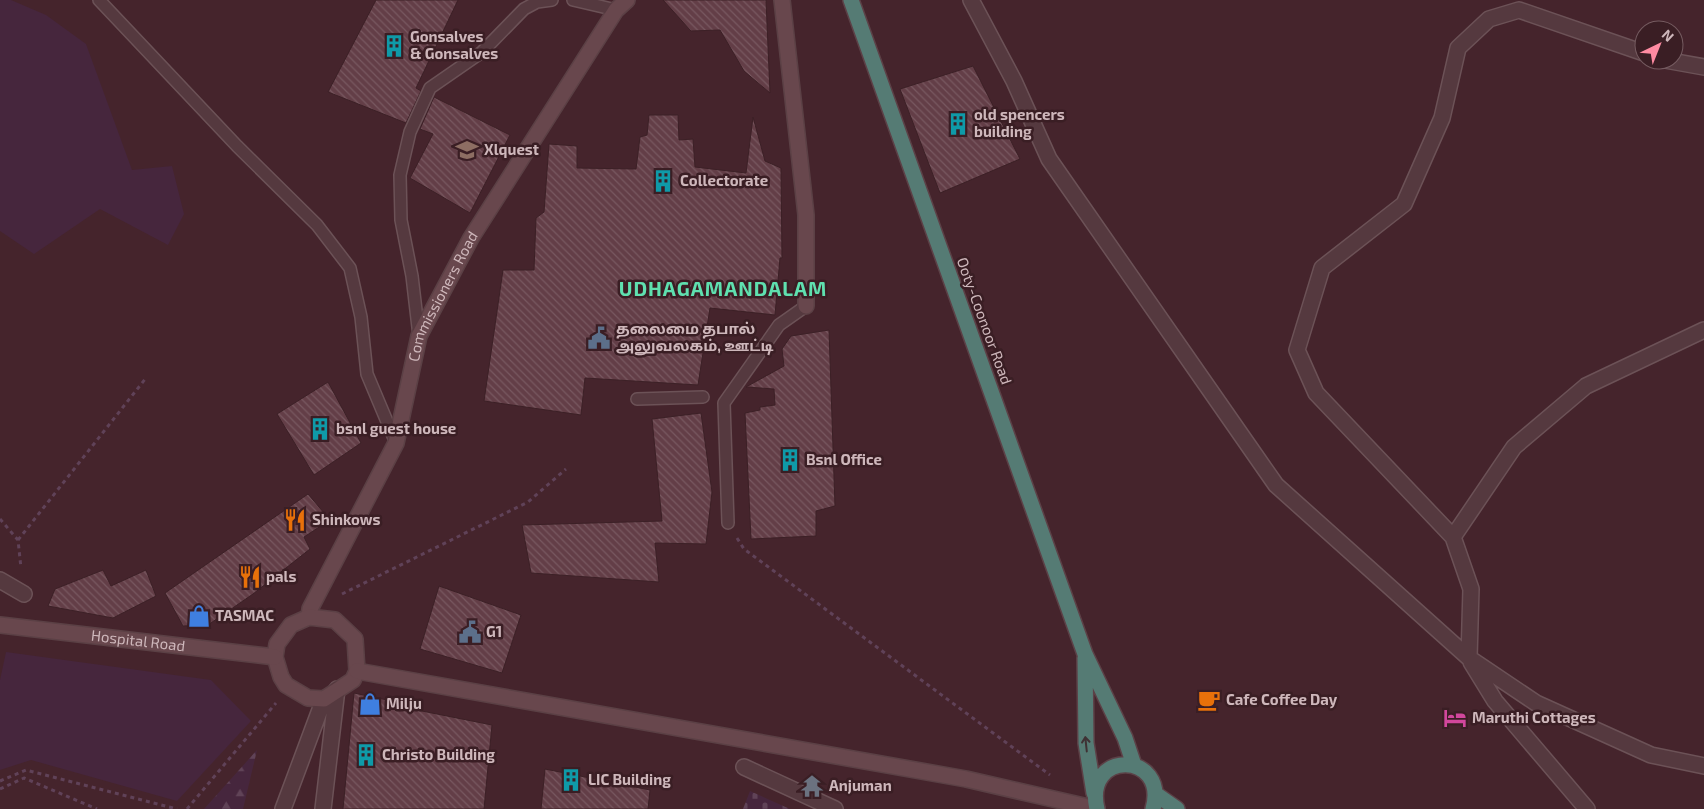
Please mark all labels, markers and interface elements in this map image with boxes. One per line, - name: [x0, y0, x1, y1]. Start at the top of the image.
- north arrow: [1634, 20, 1684, 70]
- text: N: [1659, 25, 1678, 45]
- place label: Gonsalves & Gonsalves: [410, 27, 498, 62]
- building icon: Gonsalves & Gonsalves: [381, 33, 407, 59]
- place label: old spencers building: [974, 105, 1065, 140]
- building icon: old spencers building: [945, 111, 971, 137]
- school or university icon: Xlquest: [454, 137, 480, 163]
- place label: Xlquest: [484, 140, 539, 158]
- building icon: Collectorate: [650, 168, 676, 194]
- place label: Collectorate: [680, 171, 768, 189]
- street label: Commissioners Road: [404, 227, 481, 363]
- street label: Ooty-Coonoor Road: [954, 255, 1016, 387]
- district label: UDHAGAMANDALAM: [619, 276, 827, 300]
- place label: தலைமை தபால் அலுவலகம், ஊட்டி: [616, 319, 774, 356]
- public building icon: தலைமை தபால் அலுவலகம், ஊட்டி: [586, 325, 612, 351]
- building icon: bsnl guest house: [307, 416, 333, 442]
- place label: bsnl guest house: [336, 419, 456, 437]
- building icon: Bsnl Office: [777, 447, 803, 473]
- place label: Bsnl Office: [806, 450, 882, 468]
- restaurant icon: Shinkows: [282, 507, 308, 533]
- place label: Shinkows: [312, 510, 381, 528]
- restaurant icon: pals: [237, 564, 263, 590]
- place label: pals: [266, 567, 296, 585]
- shop icon: TASMAC: [186, 603, 212, 629]
- place label: TASMAC: [215, 606, 274, 624]
- public building icon: G1: [457, 619, 483, 645]
- place label: G1: [486, 622, 502, 640]
- street label: Hospital Road: [90, 626, 186, 654]
- cafe icon: Cafe Coffee Day: [1196, 687, 1222, 713]
- place label: Cafe Coffee Day: [1226, 690, 1338, 709]
- shop icon: Milju: [357, 691, 383, 717]
- place label: Milju: [386, 694, 422, 712]
- hotel icon: Maruthi Cottages: [1442, 705, 1468, 731]
- place label: Maruthi Cottages: [1472, 708, 1596, 726]
- one-way arrow: [1081, 737, 1091, 753]
- building icon: Christo Building: [353, 742, 379, 768]
- place label: Christo Building: [382, 745, 495, 763]
- building icon: LIC Building: [558, 767, 584, 793]
- place label: LIC Building: [588, 770, 671, 788]
- temple icon: Anjuman: [799, 773, 825, 799]
- place label: Anjuman: [829, 776, 892, 794]

